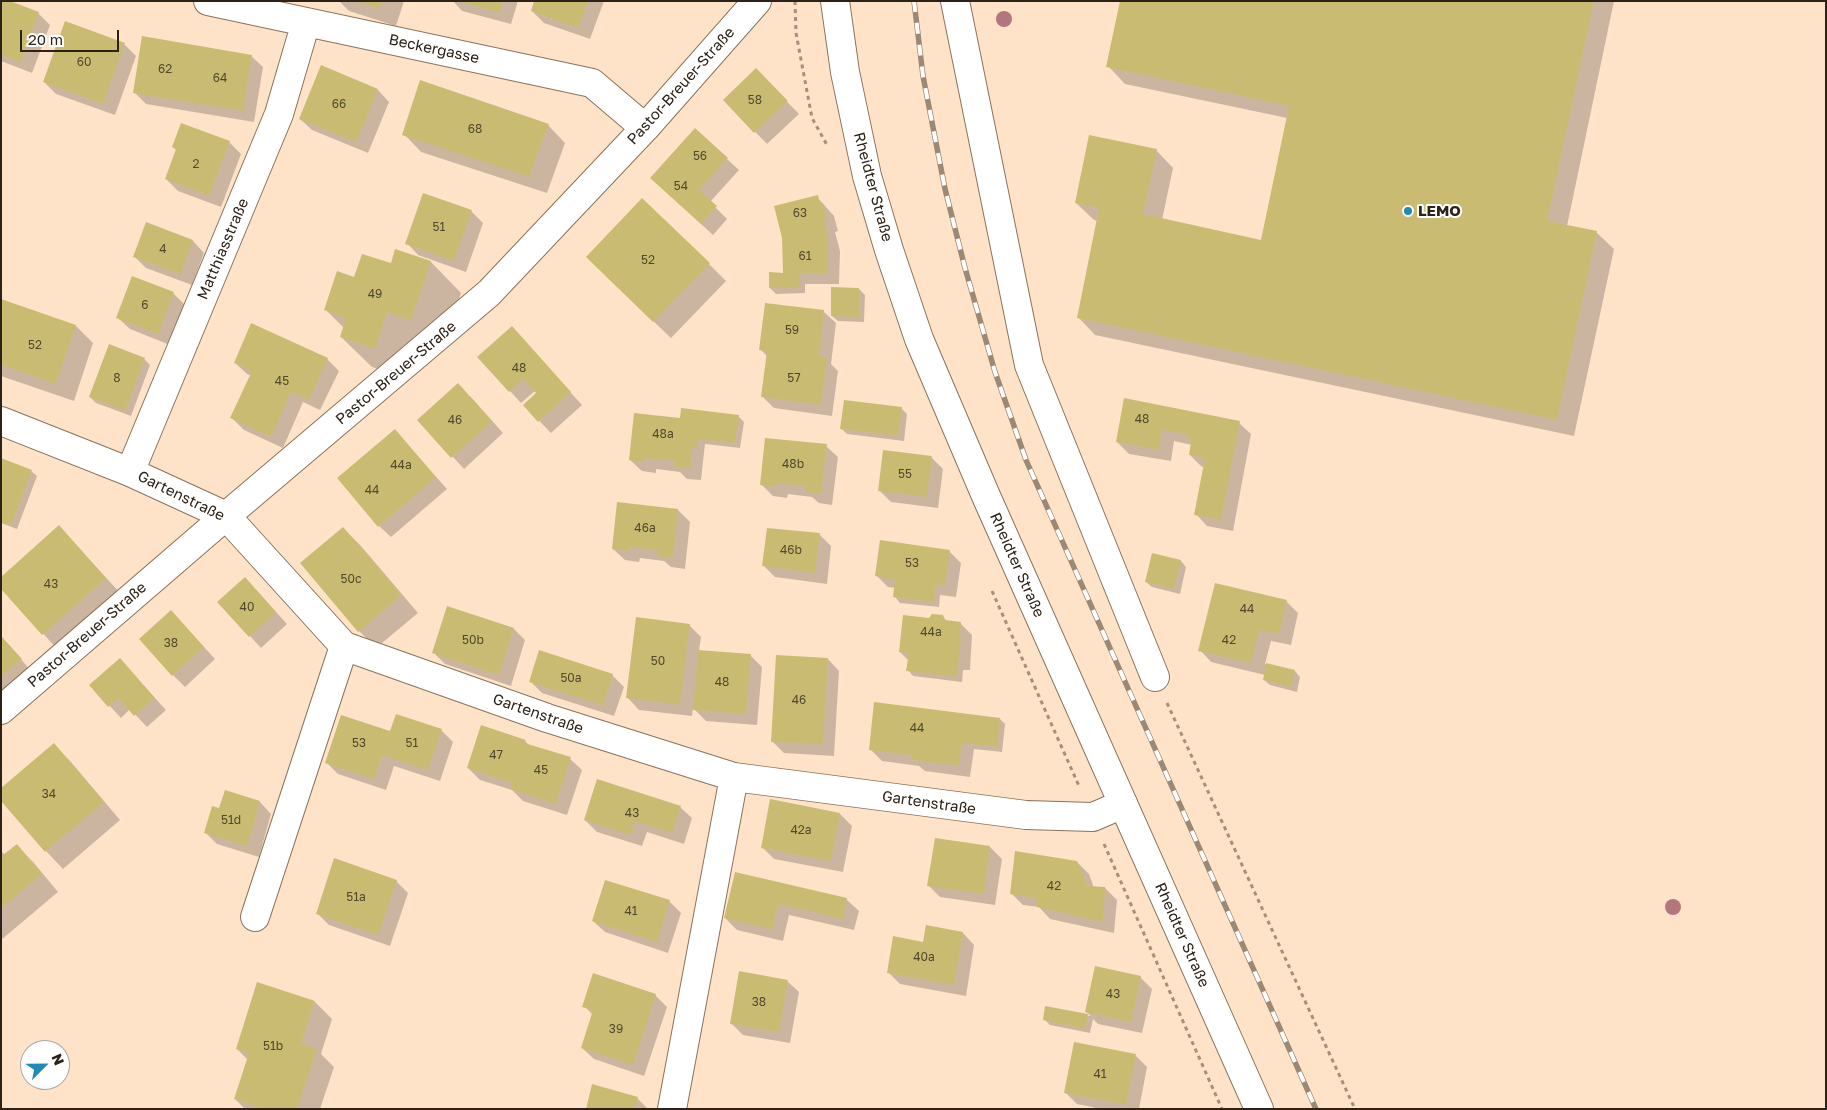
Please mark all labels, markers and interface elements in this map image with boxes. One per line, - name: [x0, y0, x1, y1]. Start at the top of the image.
- scale bar: [22, 20, 121, 52]
- street label: Pastor-Breuer-Straße: [624, 24, 738, 148]
- text: 20 m: [28, 30, 63, 48]
- street label: Beckergasse: [387, 31, 481, 67]
- house number: 60: [77, 55, 91, 69]
- house number: 62: [158, 62, 172, 76]
- house number: 64: [213, 71, 227, 85]
- house number: 58: [748, 93, 762, 107]
- house number: 66: [332, 97, 346, 111]
- house number: 68: [468, 122, 482, 136]
- street label: Rheidter Straße: [850, 130, 896, 244]
- house number: 56: [693, 149, 707, 163]
- house number: 2: [193, 157, 199, 171]
- house number: 54: [674, 179, 688, 193]
- street label: Matthiasstraße: [194, 196, 252, 302]
- place label: LEMO: [1418, 202, 1461, 220]
- marker: LEMO: [1402, 205, 1414, 217]
- house number: 63: [793, 206, 807, 220]
- house number: 51: [433, 220, 445, 234]
- house number: 4: [159, 242, 167, 256]
- house number: 61: [798, 249, 812, 263]
- house number: 52: [641, 253, 655, 267]
- house number: 49: [368, 287, 382, 301]
- house number: 6: [141, 298, 149, 312]
- street label: Pastor-Breuer-Straße: [332, 317, 460, 429]
- house number: 59: [785, 323, 799, 337]
- house number: 52: [28, 338, 42, 352]
- house number: 48: [512, 361, 526, 375]
- house number: 8: [113, 371, 121, 385]
- house number: 57: [787, 371, 801, 385]
- house number: 45: [275, 374, 289, 388]
- house number: 48: [1135, 412, 1149, 426]
- house number: 46: [448, 413, 462, 427]
- house number: 48a: [652, 427, 674, 441]
- house number: 48b: [782, 457, 804, 471]
- house number: 44a: [390, 458, 412, 472]
- street label: Gartenstraße: [135, 467, 227, 525]
- house number: 55: [898, 467, 912, 481]
- house number: 44: [365, 483, 379, 497]
- street label: Rheidter Straße: [986, 510, 1048, 620]
- house number: 46a: [634, 521, 656, 535]
- house number: 46b: [780, 543, 802, 557]
- house number: 53: [905, 556, 919, 570]
- house number: 50c: [341, 572, 361, 586]
- house number: 43: [44, 577, 58, 591]
- street label: Pastor-Breuer-Straße: [24, 579, 150, 691]
- house number: 40: [240, 600, 254, 614]
- house number: 44: [1240, 602, 1254, 616]
- house number: 44a: [920, 625, 942, 639]
- house number: 50b: [462, 633, 484, 647]
- house number: 42: [1222, 633, 1236, 647]
- house number: 38: [164, 636, 178, 650]
- house number: 50: [651, 654, 665, 668]
- house number: 50a: [560, 671, 582, 685]
- house number: 48: [715, 675, 729, 689]
- street label: Gartenstraße: [490, 690, 586, 738]
- house number: 46: [792, 693, 806, 707]
- house number: 44: [910, 721, 924, 735]
- house number: 53: [352, 736, 366, 750]
- house number: 51: [406, 736, 418, 750]
- house number: 47: [489, 748, 503, 762]
- house number: 45: [534, 763, 548, 777]
- house number: 34: [42, 787, 56, 801]
- street label: Gartenstraße: [881, 788, 977, 818]
- house number: 43: [625, 806, 639, 820]
- house number: 51d: [221, 813, 241, 827]
- house number: 42a: [790, 823, 812, 837]
- house number: 42: [1047, 879, 1061, 893]
- street label: Rheidter Straße: [1151, 880, 1213, 990]
- house number: 51a: [346, 890, 366, 904]
- house number: 41: [624, 904, 638, 918]
- house number: 40a: [913, 950, 935, 964]
- house number: 43: [1106, 987, 1120, 1001]
- house number: 38: [752, 995, 766, 1009]
- house number: 39: [609, 1022, 623, 1036]
- house number: 51b: [263, 1039, 283, 1053]
- north arrow: [20, 1040, 70, 1090]
- text: N: [48, 1051, 68, 1068]
- house number: 41: [1093, 1067, 1107, 1081]

